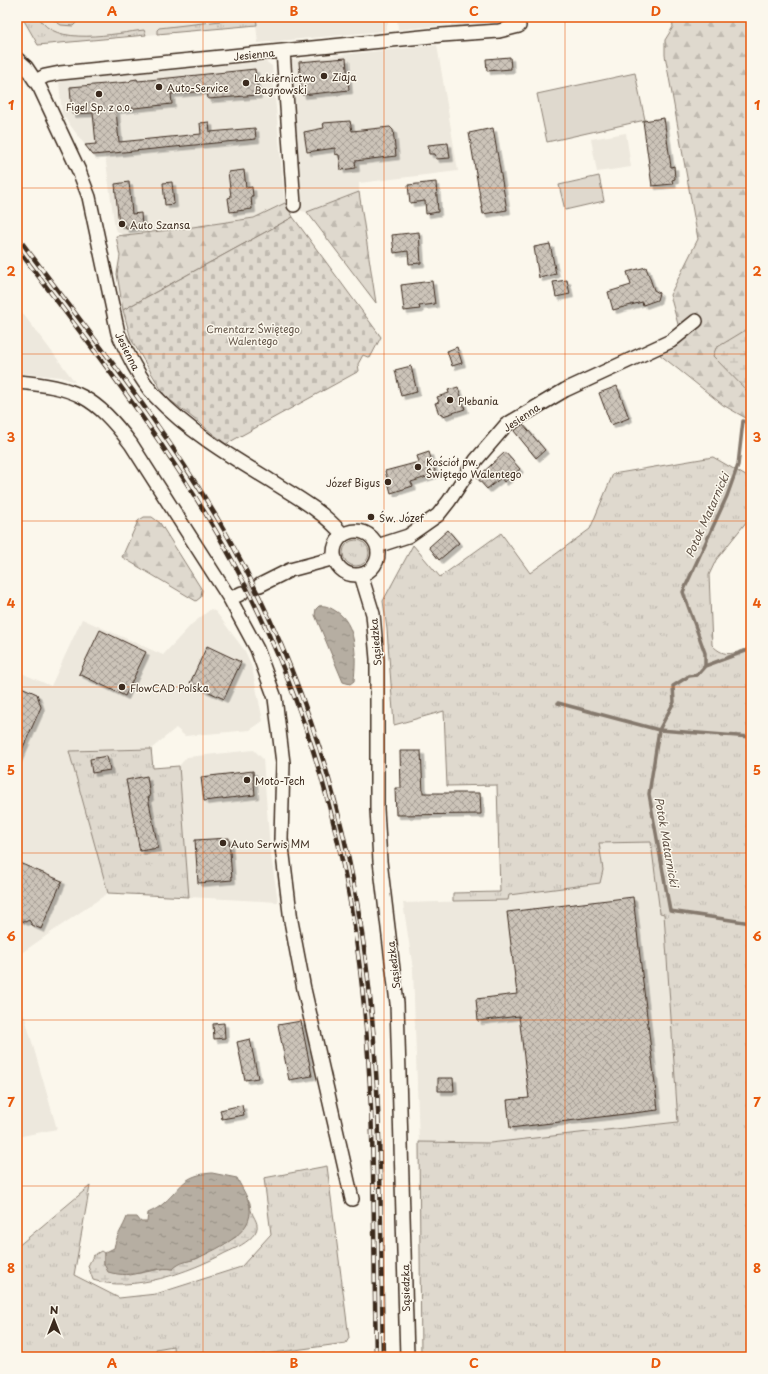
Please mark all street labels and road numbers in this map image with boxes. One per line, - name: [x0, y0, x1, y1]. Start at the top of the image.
- street label: Jesienna: [233, 44, 276, 64]
- street label: Jesienna: [112, 329, 144, 373]
- street label: Jesienna: [500, 399, 543, 435]
- street label: Sąsiedzka: [365, 617, 385, 666]
- street label: Sąsiedzka: [383, 940, 403, 989]
- street label: Sąsiedzka: [397, 1263, 413, 1312]

